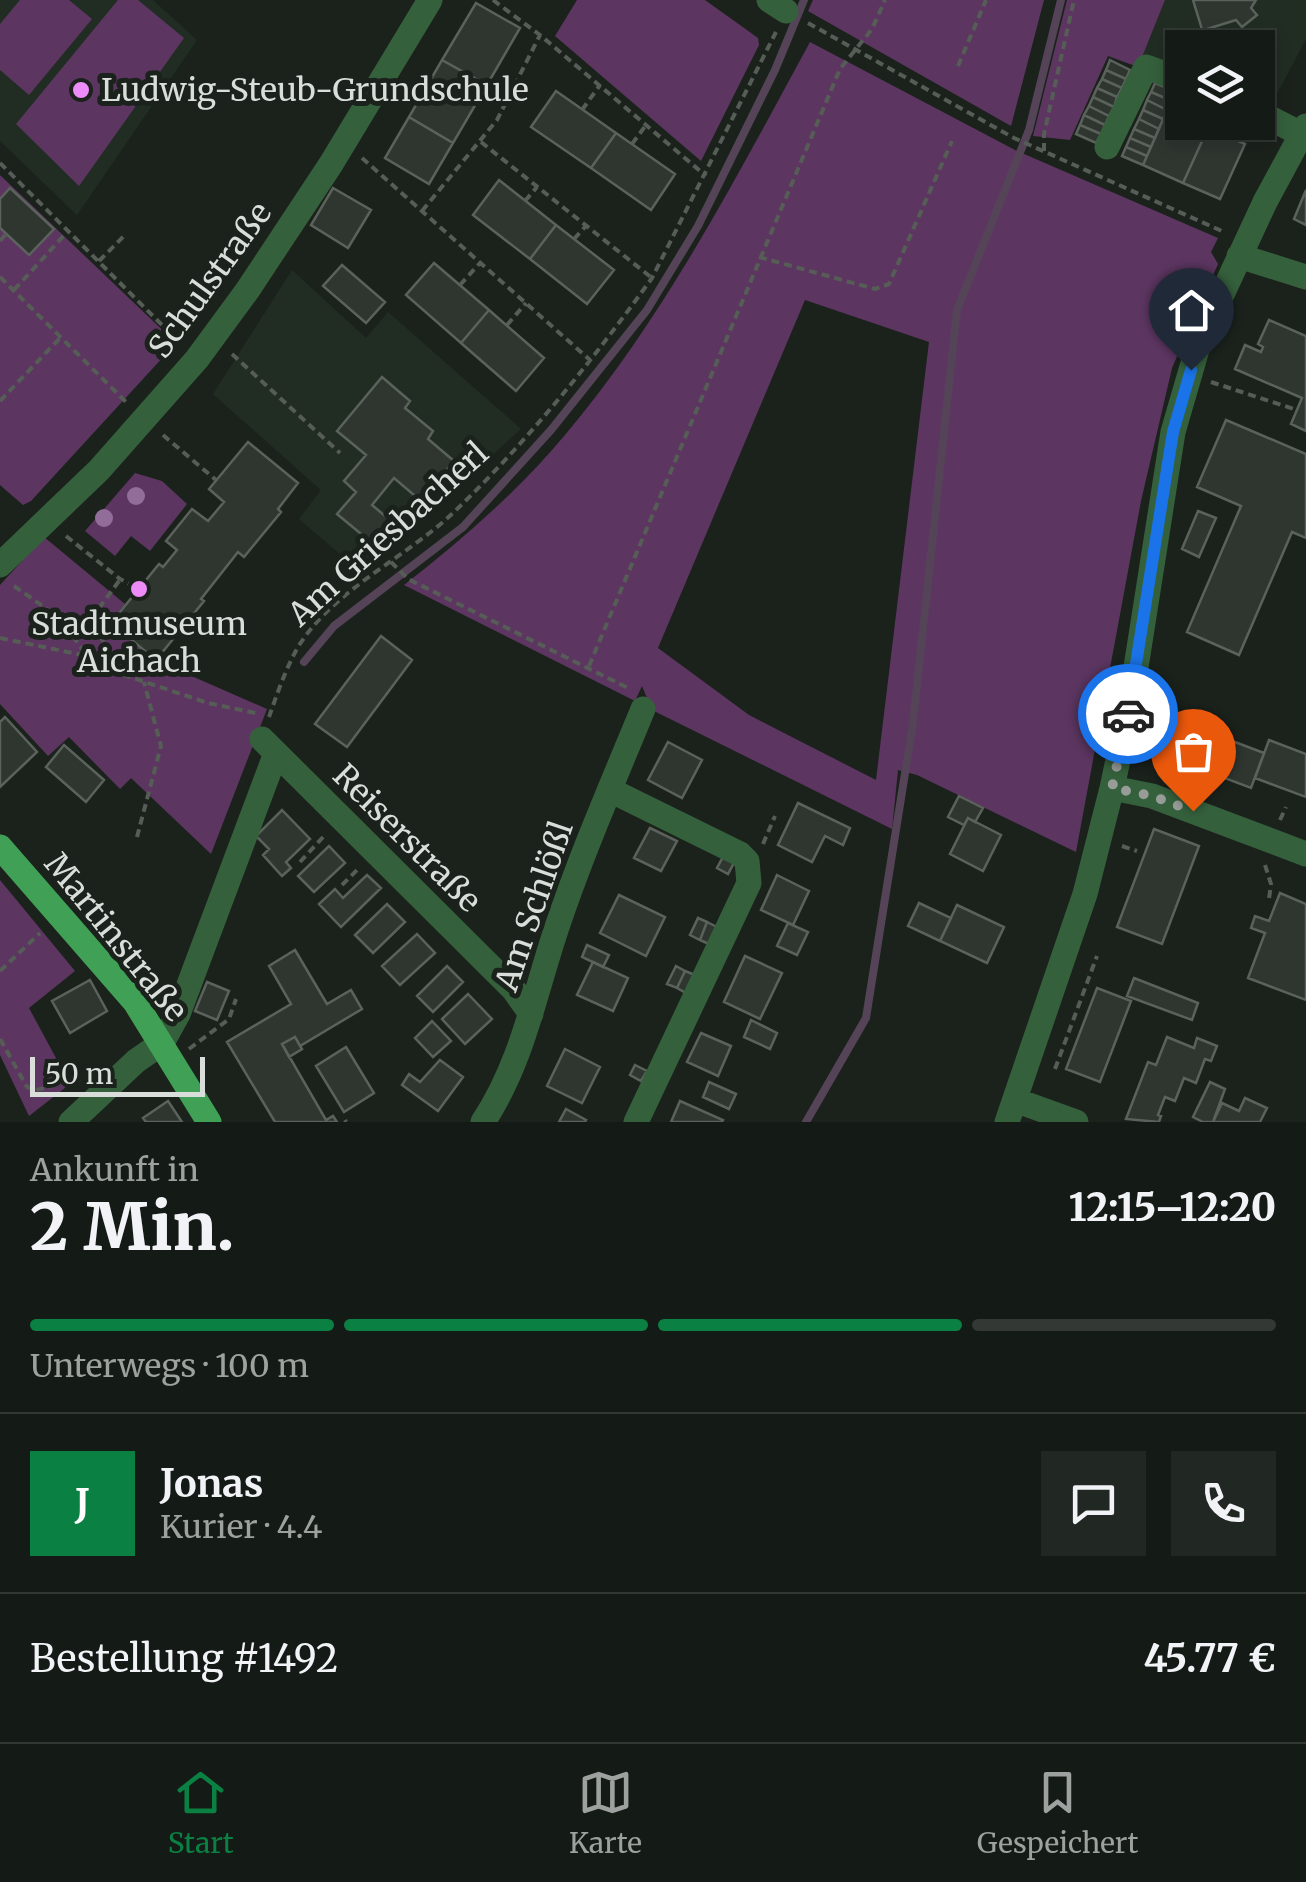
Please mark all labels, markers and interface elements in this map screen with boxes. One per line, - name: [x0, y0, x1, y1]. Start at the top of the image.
- map controls: [1165, 30, 1275, 140]
- button: layers: [1165, 30, 1275, 140]
- place label: Ludwig-Steub-Grundschule: [101, 70, 529, 110]
- marker: Ludwig-Steub-Grundschule: [70, 79, 92, 101]
- street label: Schulstraße: [140, 194, 280, 366]
- pin: [1149, 268, 1234, 371]
- icon: home: [1164, 283, 1219, 338]
- street label: Am Griesbacherl: [279, 434, 496, 635]
- marker: Stadtmuseum Aichach: [128, 578, 150, 600]
- place label: Stadtmuseum Aichach: [31, 604, 247, 681]
- courier: [1078, 664, 1178, 764]
- icon: car: [1101, 687, 1156, 742]
- pin: [1151, 709, 1236, 812]
- icon: bag: [1166, 724, 1221, 779]
- street label: Reiserstraße: [325, 756, 489, 920]
- street label: Am Schlößl: [486, 816, 582, 997]
- street label: Martinstraße: [36, 845, 196, 1029]
- scale bar: [30, 1052, 205, 1096]
- text: 50 m: [45, 1056, 113, 1092]
- text: Ankunft in: [30, 1150, 199, 1190]
- text: 12:15–12:20: [1069, 1184, 1276, 1231]
- text: 2 Min.: [30, 1186, 235, 1268]
- text: Unterwegs · 100 m: [30, 1346, 309, 1386]
- button: chat: [1041, 1451, 1146, 1556]
- button: phone: [1171, 1451, 1276, 1556]
- text: Jonas: [160, 1460, 263, 1507]
- text: J: [75, 1480, 90, 1527]
- text: Kurier · 4.4: [160, 1507, 322, 1547]
- text: Bestellung #1492: [30, 1635, 338, 1682]
- text: 45.77 €: [1144, 1635, 1276, 1682]
- tab: Start: [168, 1765, 234, 1861]
- tab: Karte: [569, 1765, 642, 1861]
- tab: Gespeichert: [977, 1765, 1138, 1861]

